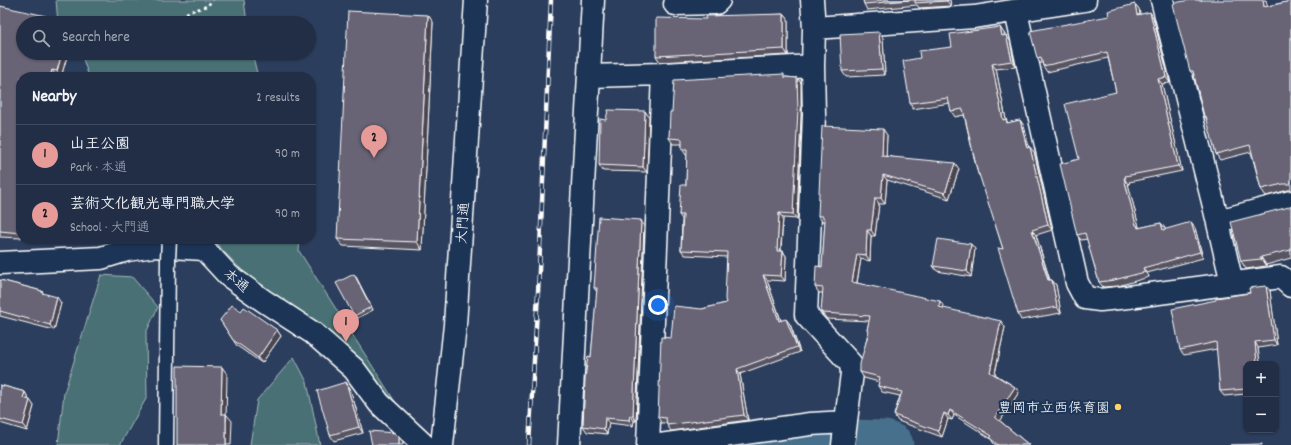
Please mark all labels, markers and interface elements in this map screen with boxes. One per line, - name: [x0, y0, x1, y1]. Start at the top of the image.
- search box: [16, 16, 316, 60]
- icon: search: [30, 27, 52, 49]
- text: Search here: [62, 27, 130, 49]
- text: Nearby: [32, 86, 76, 110]
- text: 2 results: [256, 89, 300, 108]
- pin: 2: [361, 125, 387, 158]
- text: 山王公園: [70, 134, 130, 156]
- text: 1: [44, 145, 46, 164]
- text: 90 m: [275, 145, 300, 164]
- text: Park · 本通: [70, 159, 127, 178]
- text: 芸術文化観光専門職大学: [70, 194, 235, 216]
- street label: 大門通: [453, 201, 475, 245]
- text: 2: [42, 205, 48, 224]
- text: 90 m: [275, 205, 300, 224]
- text: School · 大門通: [70, 219, 150, 238]
- street label: 本通: [219, 265, 253, 298]
- your location: [648, 295, 668, 315]
- pin: 1: [333, 309, 359, 342]
- map controls: [1243, 361, 1279, 433]
- button: +: [1243, 361, 1279, 397]
- button: −: [1243, 397, 1279, 433]
- place label: 豊岡市立西保育園: [998, 399, 1110, 419]
- marker: 豊岡市立西保育園: [1113, 402, 1123, 412]

